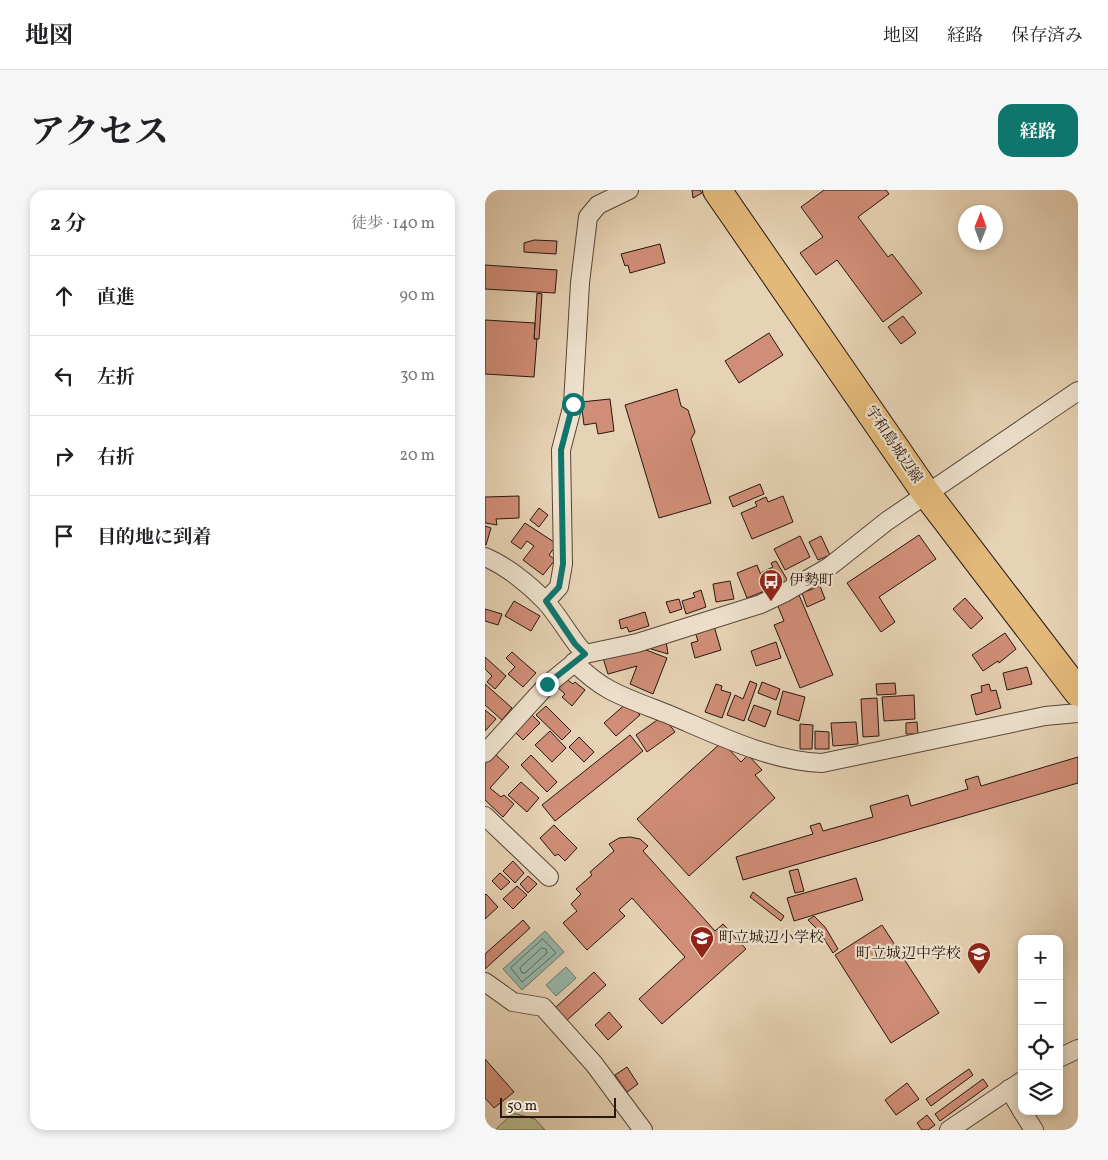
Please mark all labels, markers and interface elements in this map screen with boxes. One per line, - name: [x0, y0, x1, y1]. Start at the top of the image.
- text: 地図: [25, 20, 73, 54]
- text: 地図: [883, 24, 919, 49]
- text: 経路: [947, 24, 983, 49]
- text: 保存済み: [1011, 24, 1083, 49]
- button: 経路: [998, 104, 1078, 157]
- text: アクセス: [30, 110, 169, 158]
- north arrow: [958, 205, 1003, 250]
- text: 2 分: [50, 210, 86, 239]
- text: 徒歩 · 140 m: [351, 213, 435, 235]
- icon: ahead: [50, 282, 78, 310]
- text: 直進: [97, 285, 135, 311]
- text: 90 m: [399, 285, 435, 307]
- icon: left: [50, 362, 78, 390]
- text: 左折: [97, 365, 135, 391]
- text: 30 m: [400, 365, 435, 387]
- route start: [562, 393, 585, 416]
- street label: 宇和島城辺線: [859, 402, 927, 488]
- icon: right: [50, 442, 78, 470]
- text: 右折: [97, 445, 135, 471]
- text: 20 m: [400, 445, 435, 467]
- icon: arrive: [50, 522, 78, 550]
- text: 目的地に到着: [97, 525, 211, 551]
- bus stop icon: 伊勢町: [758, 568, 784, 602]
- place label: 伊勢町: [789, 571, 834, 592]
- route end: [536, 673, 559, 696]
- school or university icon: 町立城辺小学校: [689, 925, 715, 959]
- place label: 町立城辺小学校: [719, 928, 824, 949]
- map controls: [1018, 935, 1063, 1115]
- button: +: [1018, 935, 1063, 980]
- school or university icon: 町立城辺中学校: [966, 941, 992, 975]
- place label: 町立城辺中学校: [856, 944, 961, 965]
- button: −: [1018, 980, 1063, 1025]
- button: locate: [1018, 1025, 1063, 1070]
- button: layers: [1018, 1070, 1063, 1115]
- scale bar: [500, 1095, 616, 1118]
- text: 50 m: [507, 1097, 537, 1116]

